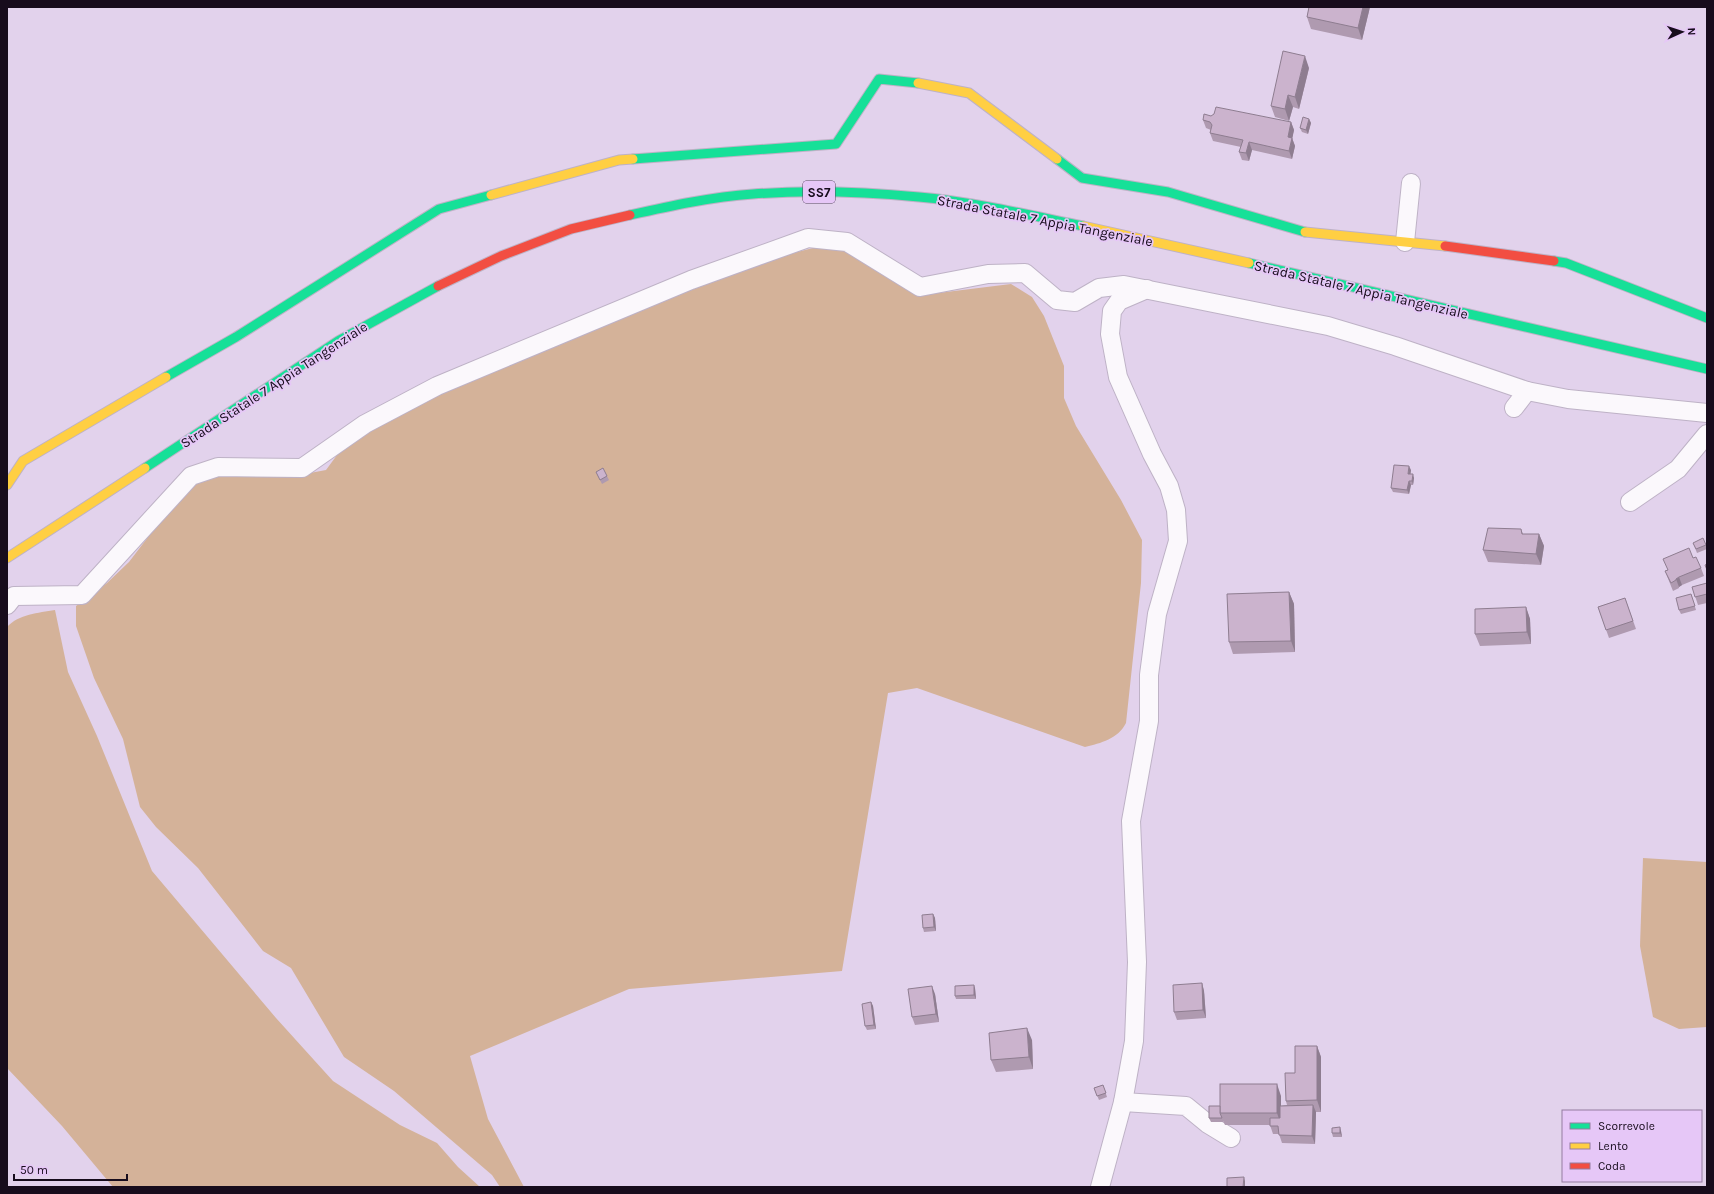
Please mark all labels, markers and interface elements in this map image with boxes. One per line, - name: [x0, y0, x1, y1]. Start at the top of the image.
- north arrow: [1662, 12, 1702, 52]
- text: N: [1685, 27, 1698, 36]
- road number: SS7: [803, 181, 835, 203]
- street label: Strada Statale 7 Appia Tangenziale: [936, 192, 1154, 250]
- street label: Strada Statale 7 Appia Tangenziale: [1252, 257, 1470, 323]
- street label: Strada Statale 7 Appia Tangenziale: [177, 318, 371, 452]
- legend: [1562, 1110, 1702, 1182]
- text: Scorrevole: [1598, 1119, 1655, 1133]
- text: Lento: [1598, 1139, 1628, 1153]
- scale bar: [14, 1156, 127, 1182]
- text: Coda: [1598, 1159, 1626, 1173]
- text: 50 m: [20, 1163, 48, 1177]

